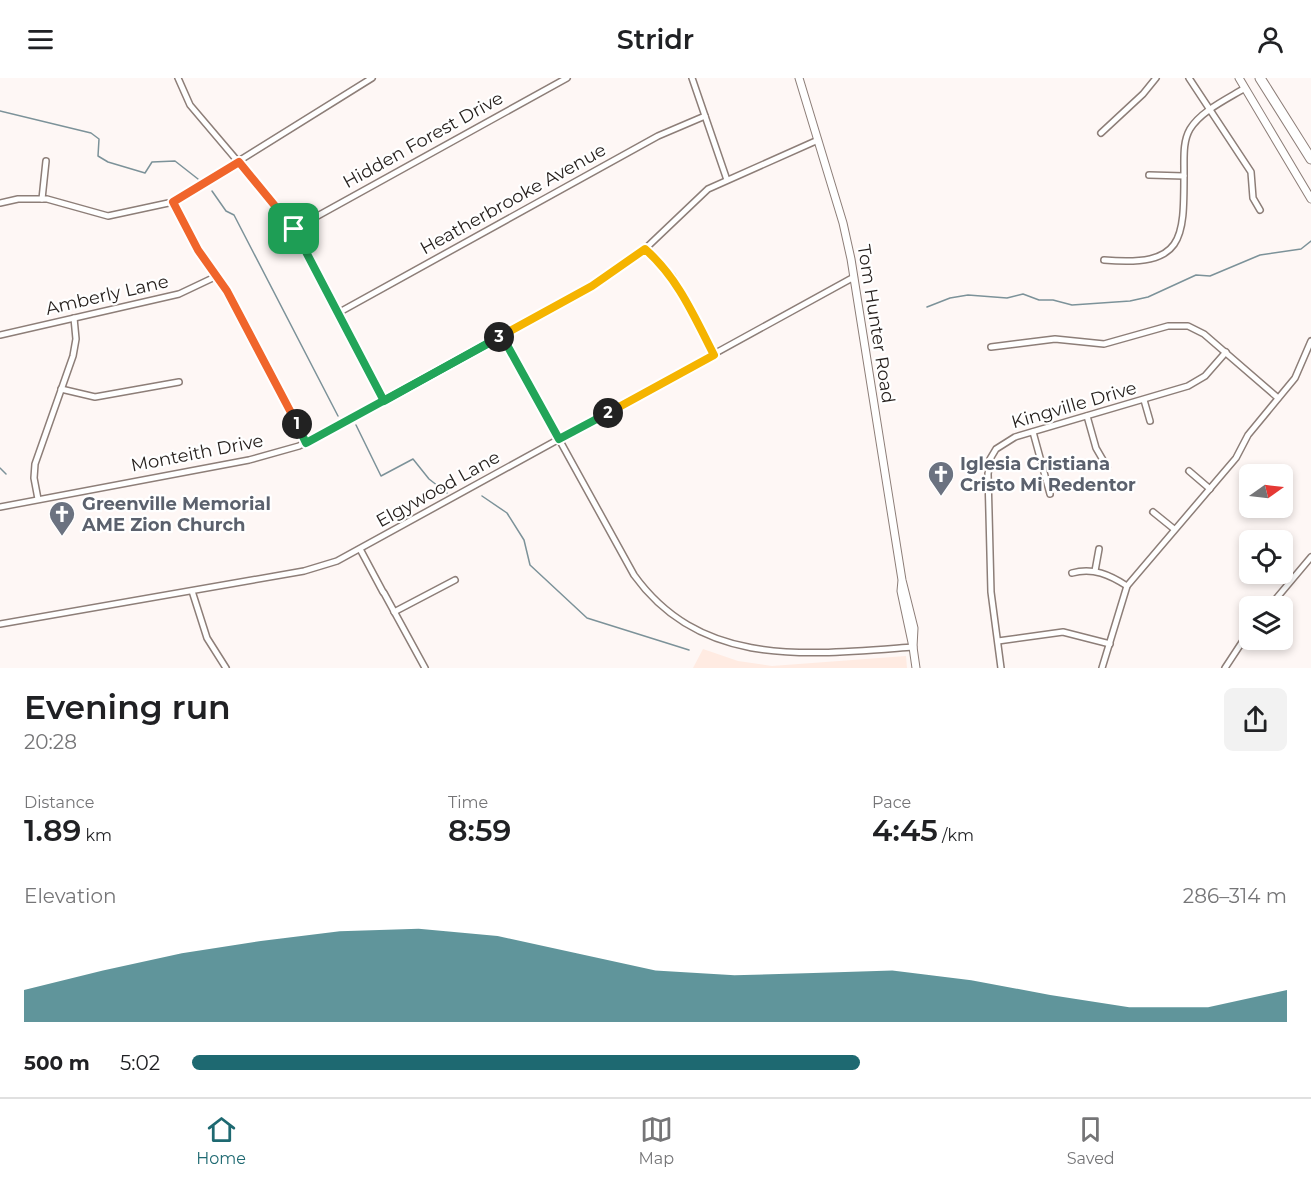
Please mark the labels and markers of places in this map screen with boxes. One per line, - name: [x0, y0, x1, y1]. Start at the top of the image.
- pin: [268, 203, 319, 254]
- pin: 3: [484, 322, 514, 352]
- pin: 2: [593, 398, 623, 428]
- pin: 1: [282, 409, 312, 439]
- place label: Iglesia Cristiana Cristo Mi Redentor: [960, 453, 1136, 496]
- church icon: Iglesia Cristiana Cristo Mi Redentor: [926, 459, 956, 497]
- place label: Greenville Memorial AME Zion Church: [81, 493, 271, 536]
- church icon: Greenville Memorial AME Zion Church: [47, 499, 77, 537]

